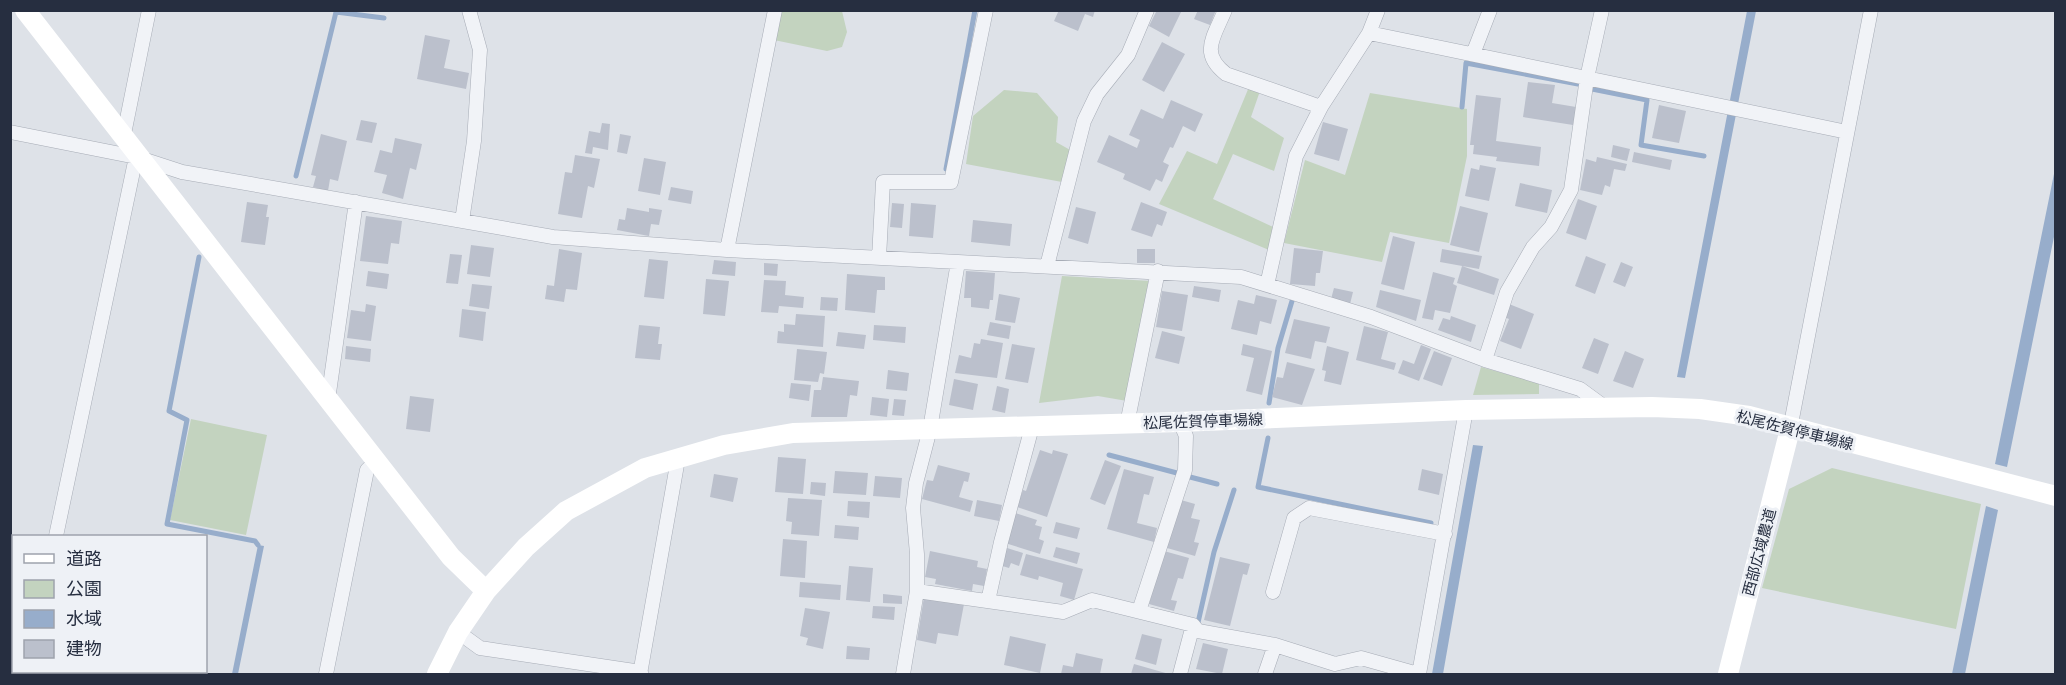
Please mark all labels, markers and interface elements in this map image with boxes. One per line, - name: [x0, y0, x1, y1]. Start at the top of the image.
- street label: 松尾佐賀停車場線: [1734, 406, 1856, 454]
- street label: 松尾佐賀停車場線: [1143, 409, 1263, 433]
- street label: 西部広域農道: [1738, 506, 1780, 598]
- legend: [12, 535, 207, 673]
- text: 道路: [66, 547, 102, 570]
- text: 公園: [66, 577, 102, 600]
- text: 水域: [66, 607, 102, 630]
- text: 建物: [66, 637, 102, 660]

